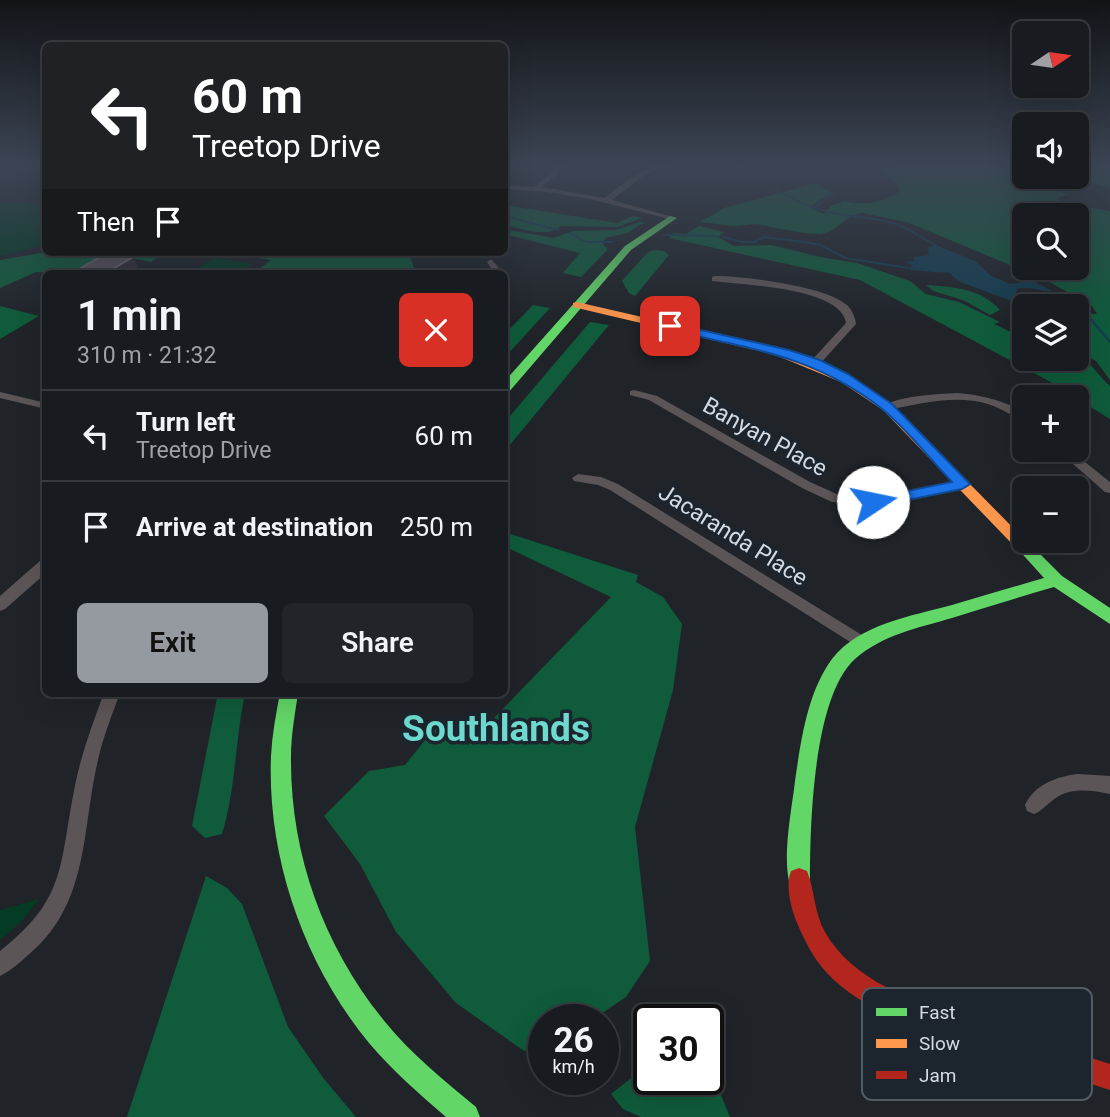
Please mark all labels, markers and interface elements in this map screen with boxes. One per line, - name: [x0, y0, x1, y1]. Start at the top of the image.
- north arrow: [1012, 21, 1088, 98]
- map controls: [1012, 21, 1089, 553]
- text: 60 m: [192, 68, 303, 125]
- icon: left: [77, 70, 168, 161]
- button: sound: [1012, 112, 1089, 189]
- text: Treetop Drive: [192, 127, 381, 165]
- icon: arrive: [149, 203, 187, 241]
- button: search: [1012, 203, 1089, 280]
- text: Then: [77, 207, 135, 237]
- text: 1 min: [77, 291, 182, 340]
- button: close: [399, 293, 473, 367]
- button: layers: [1012, 294, 1089, 371]
- pin: [640, 296, 700, 356]
- icon: arrive: [651, 307, 689, 345]
- text: 310 m · 21:32: [77, 342, 216, 369]
- button: +: [1012, 385, 1089, 462]
- street label: Banyan Place: [698, 392, 832, 482]
- text: Turn left: [136, 407, 235, 437]
- icon: left: [77, 417, 115, 455]
- text: 60 m: [415, 421, 473, 451]
- text: Treetop Drive: [136, 437, 272, 464]
- position arrow: [836, 465, 910, 539]
- button: −: [1012, 476, 1089, 553]
- street label: Jacaranda Place: [654, 478, 812, 592]
- icon: arrive: [77, 508, 115, 546]
- text: Arrive at destination: [136, 512, 373, 542]
- text: 250 m: [400, 512, 473, 542]
- button: Exit: [77, 603, 268, 683]
- button: Share: [282, 603, 473, 683]
- district label: Southlands: [402, 707, 590, 750]
- legend: [862, 988, 1092, 1100]
- text: Fast: [919, 1001, 956, 1024]
- speed limit sign: 30: [633, 1004, 724, 1095]
- text: 26: [553, 1020, 594, 1061]
- text: Slow: [919, 1032, 960, 1055]
- text: km/h: [552, 1056, 595, 1077]
- text: Jam: [919, 1064, 956, 1087]

